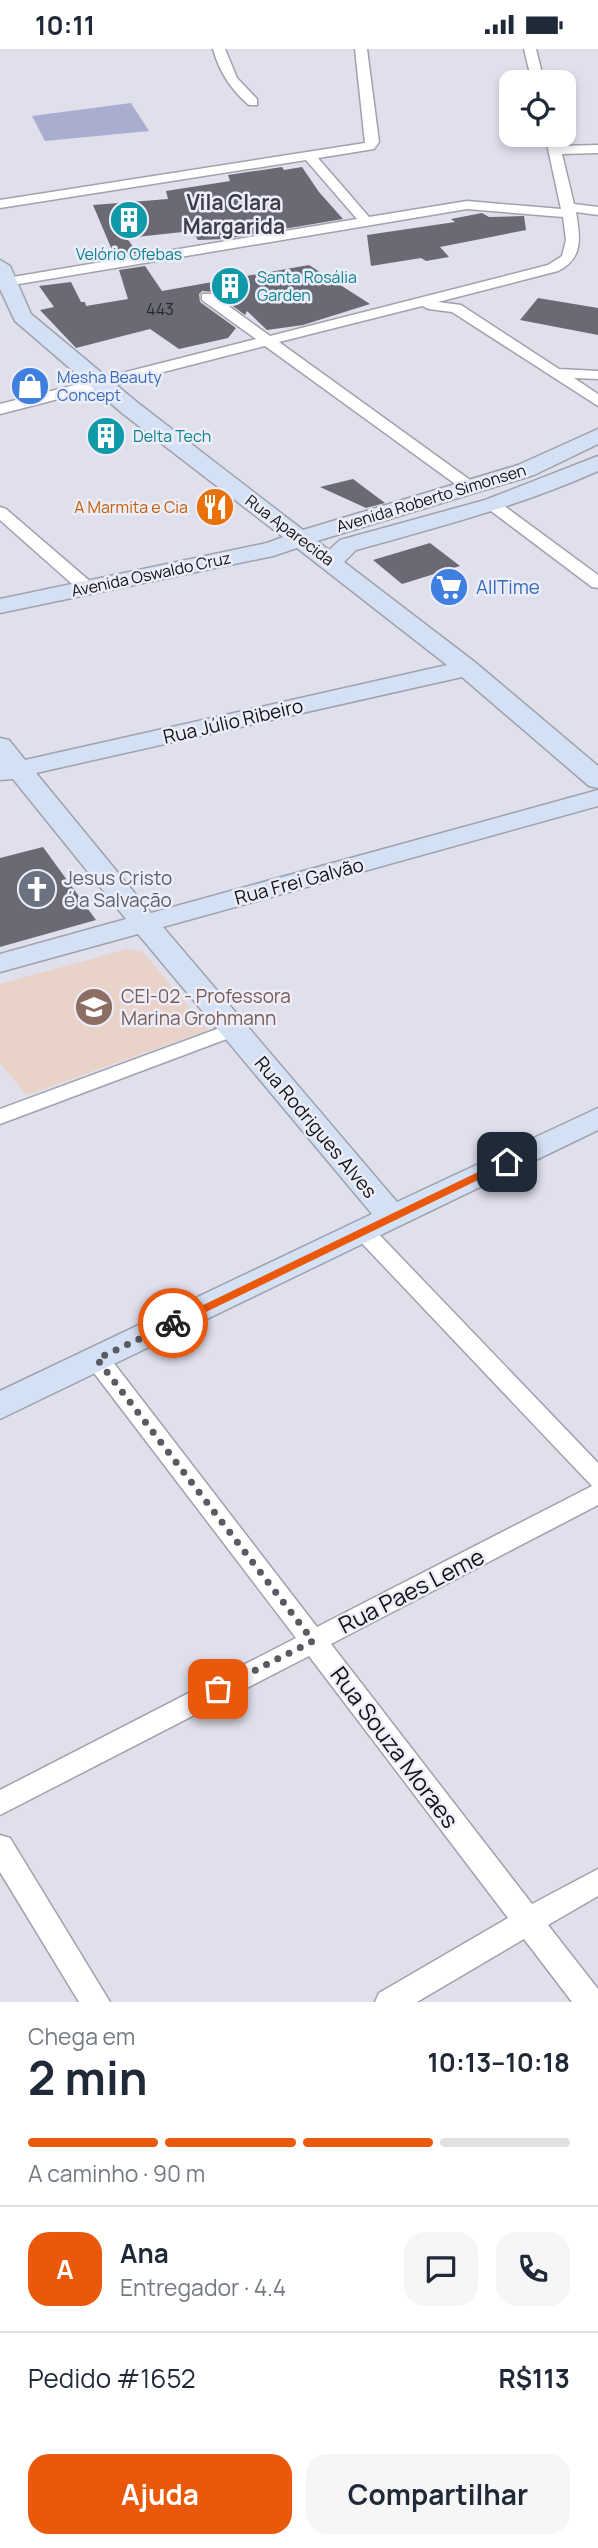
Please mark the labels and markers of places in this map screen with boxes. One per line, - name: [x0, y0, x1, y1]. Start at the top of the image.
- building icon: Velório Ofebas: [108, 199, 150, 241]
- place label: Velório Ofebas: [76, 243, 182, 265]
- building icon: Santa Rosália Garden: [209, 265, 251, 307]
- place label: Santa Rosália Garden: [257, 266, 357, 306]
- shop icon: Mesha Beauty Concept: [9, 365, 51, 407]
- place label: Mesha Beauty Concept: [57, 366, 162, 406]
- building icon: Delta Tech: [85, 415, 127, 457]
- place label: Delta Tech: [133, 425, 211, 447]
- restaurant icon: A Marmita e Cia: [194, 486, 236, 528]
- place label: A Marmita e Cia: [74, 496, 188, 518]
- supermarket icon: AllTime: [428, 566, 470, 608]
- place label: AllTime: [476, 574, 540, 600]
- place label: Jesus Cristo é a Salvação: [64, 865, 172, 913]
- church icon: Jesus Cristo é a Salvação: [16, 868, 58, 910]
- place label: CEI-02 - Professora Marina Grohmann: [121, 983, 291, 1031]
- school or university icon: CEI-02 - Professora Marina Grohmann: [73, 986, 115, 1028]
- pin: [477, 1132, 537, 1192]
- pin: [188, 1659, 248, 1719]

